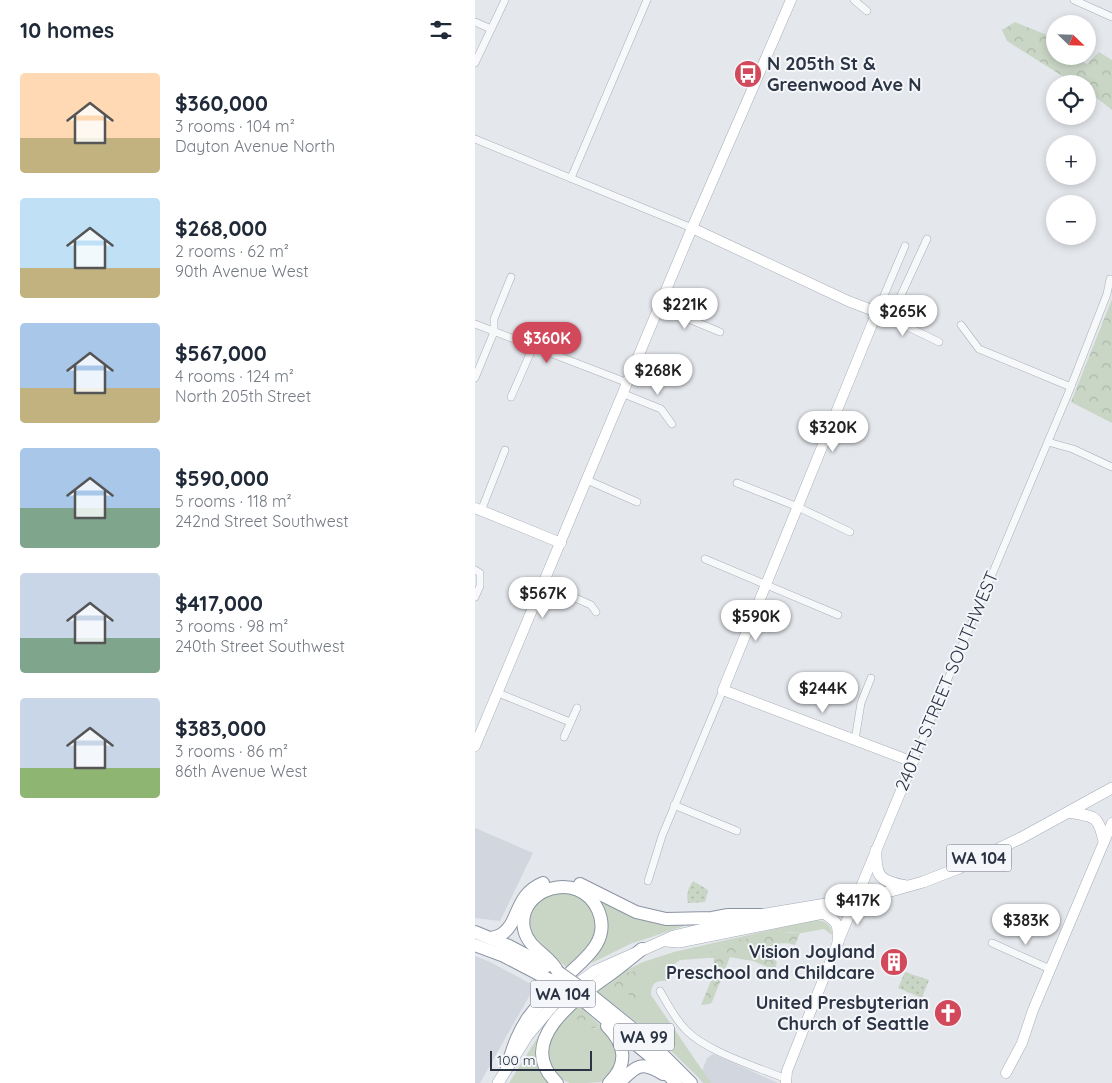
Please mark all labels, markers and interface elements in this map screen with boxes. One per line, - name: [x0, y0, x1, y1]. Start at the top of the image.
- north arrow: [1046, 15, 1096, 65]
- map controls: [1046, 15, 1096, 245]
- icon: filters: [427, 16, 455, 44]
- text: 10 homes: [20, 17, 114, 43]
- place label: N 205th St & Greenwood Ave N: [767, 52, 921, 96]
- bus stop icon: N 205th St & Greenwood Ave N: [733, 59, 763, 89]
- button: locate: [1046, 75, 1096, 125]
- text: $360,000: [175, 90, 268, 116]
- icon: home: [60, 93, 120, 153]
- text: 3 rooms · 104 m²: [175, 116, 295, 136]
- button: +: [1046, 135, 1096, 185]
- text: Dayton Avenue North: [175, 136, 335, 156]
- button: −: [1046, 195, 1096, 245]
- text: $268,000: [175, 215, 267, 241]
- icon: home: [60, 218, 120, 278]
- text: 2 rooms · 62 m²: [175, 241, 289, 261]
- text: 90th Avenue West: [175, 261, 309, 281]
- pin: $221K: [650, 288, 720, 330]
- text: $221K: [663, 294, 707, 314]
- pin: $265K: [868, 294, 938, 337]
- text: $265K: [879, 301, 927, 321]
- pin: $360K: [512, 322, 582, 364]
- text: $360K: [523, 328, 571, 348]
- text: $567,000: [175, 340, 267, 366]
- icon: home: [60, 343, 120, 403]
- pin: $268K: [623, 354, 693, 396]
- text: $268K: [635, 360, 681, 380]
- text: 4 rooms · 124 m²: [175, 366, 294, 386]
- text: North 205th Street: [175, 386, 311, 406]
- pin: $320K: [798, 410, 868, 453]
- text: $320K: [809, 417, 857, 437]
- text: $590,000: [175, 465, 269, 491]
- icon: home: [60, 468, 120, 528]
- text: 5 rooms · 118 m²: [175, 491, 292, 511]
- text: 242nd Street Southwest: [175, 511, 349, 531]
- street label: 240TH STREET SOUTHWEST: [890, 567, 1003, 794]
- pin: $567K: [508, 576, 578, 619]
- text: $567K: [520, 583, 566, 603]
- text: $417,000: [175, 590, 263, 616]
- icon: home: [60, 593, 120, 653]
- pin: $590K: [721, 600, 791, 642]
- text: $590K: [732, 606, 780, 626]
- text: 3 rooms · 98 m²: [175, 616, 288, 636]
- text: 240th Street Southwest: [175, 636, 345, 656]
- pin: $244K: [788, 672, 858, 714]
- text: $244K: [799, 678, 847, 698]
- text: $383,000: [175, 715, 266, 741]
- icon: home: [60, 718, 120, 778]
- text: 3 rooms · 86 m²: [175, 741, 288, 761]
- text: 86th Avenue West: [175, 761, 307, 781]
- road number: WA 104: [947, 844, 1011, 871]
- pin: $417K: [823, 884, 893, 926]
- text: $417K: [836, 890, 880, 910]
- pin: $383K: [991, 904, 1061, 946]
- text: $383K: [1003, 910, 1049, 930]
- place label: Vision Joyland Preschool and Childcare: [666, 940, 875, 984]
- building icon: Vision Joyland Preschool and Childcare: [879, 947, 909, 977]
- road number: WA 104: [531, 981, 595, 1008]
- place label: United Presbyterian Church of Seattle: [756, 991, 929, 1035]
- church icon: United Presbyterian Church of Seattle: [933, 998, 963, 1028]
- road number: WA 99: [614, 1024, 674, 1050]
- scale bar: [490, 1048, 593, 1071]
- text: 100 m: [497, 1051, 535, 1069]

